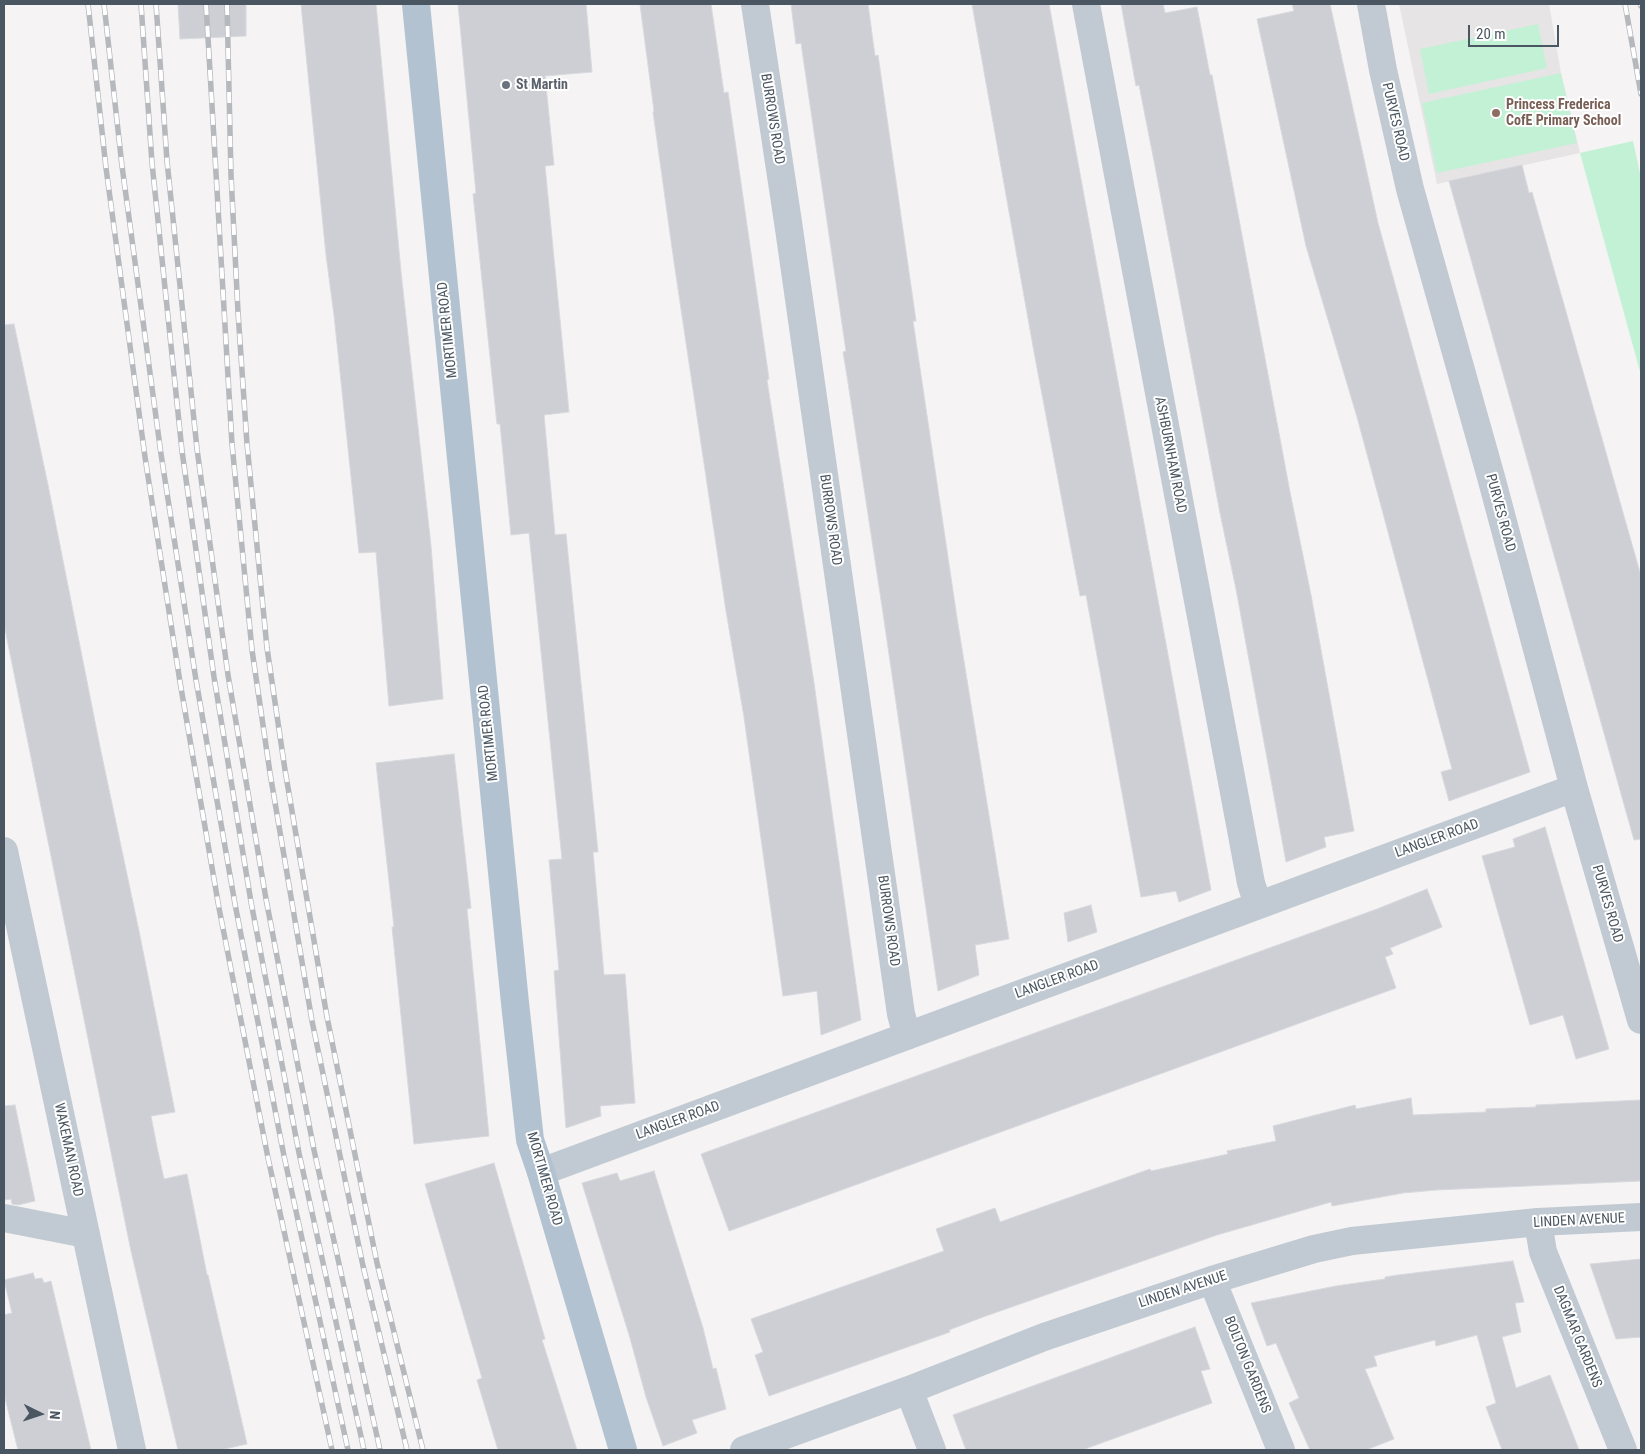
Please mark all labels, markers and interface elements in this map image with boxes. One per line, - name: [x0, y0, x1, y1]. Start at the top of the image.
- scale bar: [1470, 15, 1561, 47]
- text: 20 m: [1476, 25, 1506, 43]
- street label: BURROWS ROAD: [757, 72, 787, 166]
- place label: St Martin: [516, 77, 568, 93]
- marker: St Martin: [500, 79, 512, 91]
- street label: PURVES ROAD: [1378, 81, 1412, 163]
- place label: Princess Frederica CofE Primary School: [1506, 97, 1621, 130]
- marker: Princess Frederica CofE Primary School: [1490, 107, 1502, 119]
- street label: MORTIMER ROAD: [435, 281, 461, 379]
- street label: ASHBURNHAM ROAD: [1150, 395, 1190, 515]
- street label: PURVES ROAD: [1482, 472, 1518, 554]
- street label: BURROWS ROAD: [815, 473, 845, 567]
- street label: MORTIMER ROAD: [476, 684, 502, 782]
- street label: LANGLER ROAD: [1393, 816, 1481, 862]
- street label: PURVES ROAD: [1588, 863, 1626, 945]
- street label: BURROWS ROAD: [873, 874, 903, 968]
- street label: LANGLER ROAD: [1013, 957, 1101, 1003]
- street label: LANGLER ROAD: [634, 1098, 722, 1144]
- street label: WAKEMAN ROAD: [50, 1102, 86, 1198]
- street label: MORTIMER ROAD: [523, 1130, 565, 1228]
- street label: LINDEN AVENUE: [1533, 1210, 1625, 1232]
- street label: LINDEN AVENUE: [1137, 1268, 1229, 1312]
- street label: DAGMAR GARDENS: [1549, 1284, 1605, 1390]
- street label: BOLTON GARDENS: [1220, 1314, 1274, 1416]
- north arrow: [15, 1389, 65, 1439]
- text: N: [47, 1410, 63, 1420]

